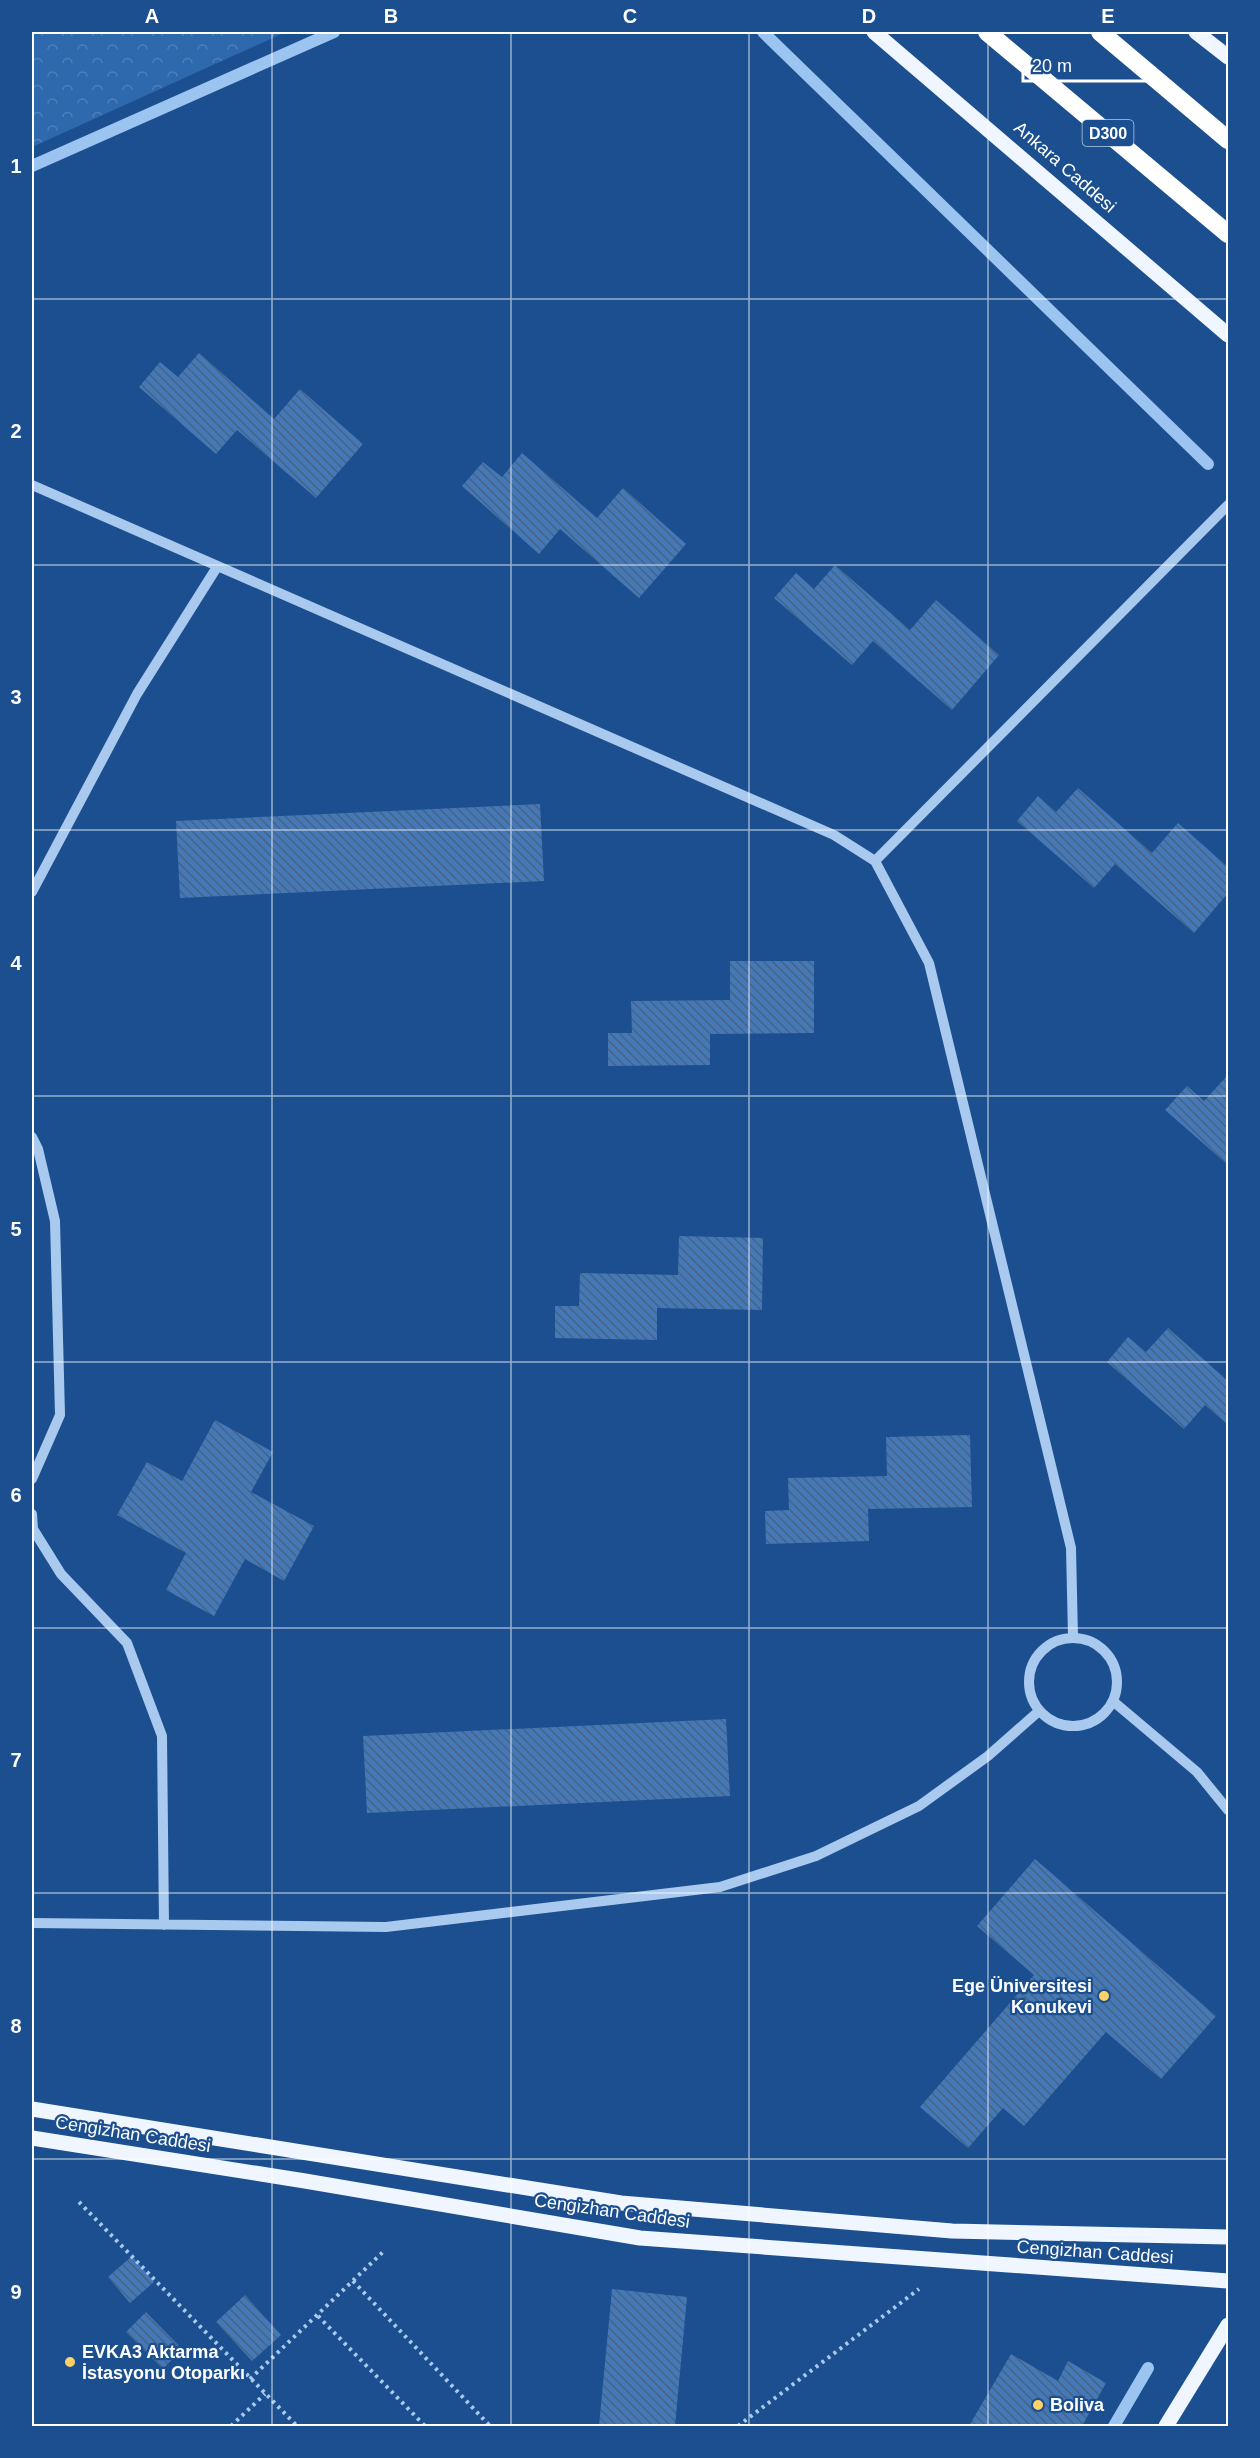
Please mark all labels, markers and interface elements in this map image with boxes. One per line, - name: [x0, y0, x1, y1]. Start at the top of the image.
- text: A: [145, 5, 159, 27]
- text: B: [384, 5, 398, 27]
- text: C: [623, 5, 637, 27]
- text: D: [862, 5, 876, 27]
- text: E: [1101, 5, 1115, 27]
- scale bar: [1023, 45, 1148, 83]
- text: 20 m: [1032, 56, 1072, 76]
- street label: Ankara Caddesi: [1010, 117, 1120, 217]
- road number: D300: [1082, 120, 1134, 146]
- text: 1: [10, 155, 22, 177]
- text: 2: [10, 420, 22, 442]
- text: 3: [10, 686, 22, 708]
- text: 4: [10, 952, 22, 974]
- text: 5: [10, 1218, 22, 1240]
- text: 6: [10, 1484, 22, 1506]
- text: 7: [10, 1749, 22, 1771]
- place label: Ege Üniversitesi Konukevi: [952, 1976, 1092, 2017]
- marker: Ege Üniversitesi Konukevi: [1097, 1989, 1111, 2003]
- text: 8: [10, 2015, 22, 2037]
- street label: Cengizhan Caddesi: [54, 2112, 212, 2156]
- street label: Cengizhan Caddesi: [533, 2190, 691, 2232]
- street label: Cengizhan Caddesi: [1016, 2237, 1174, 2267]
- text: 9: [10, 2281, 22, 2303]
- place label: EVKA3 Aktarma İstasyonu Otoparkı: [82, 2342, 245, 2383]
- marker: EVKA3 Aktarma İstasyonu Otoparkı: [63, 2355, 77, 2369]
- place label: Boliva: [1050, 2395, 1105, 2415]
- marker: Boliva: [1031, 2398, 1045, 2412]

